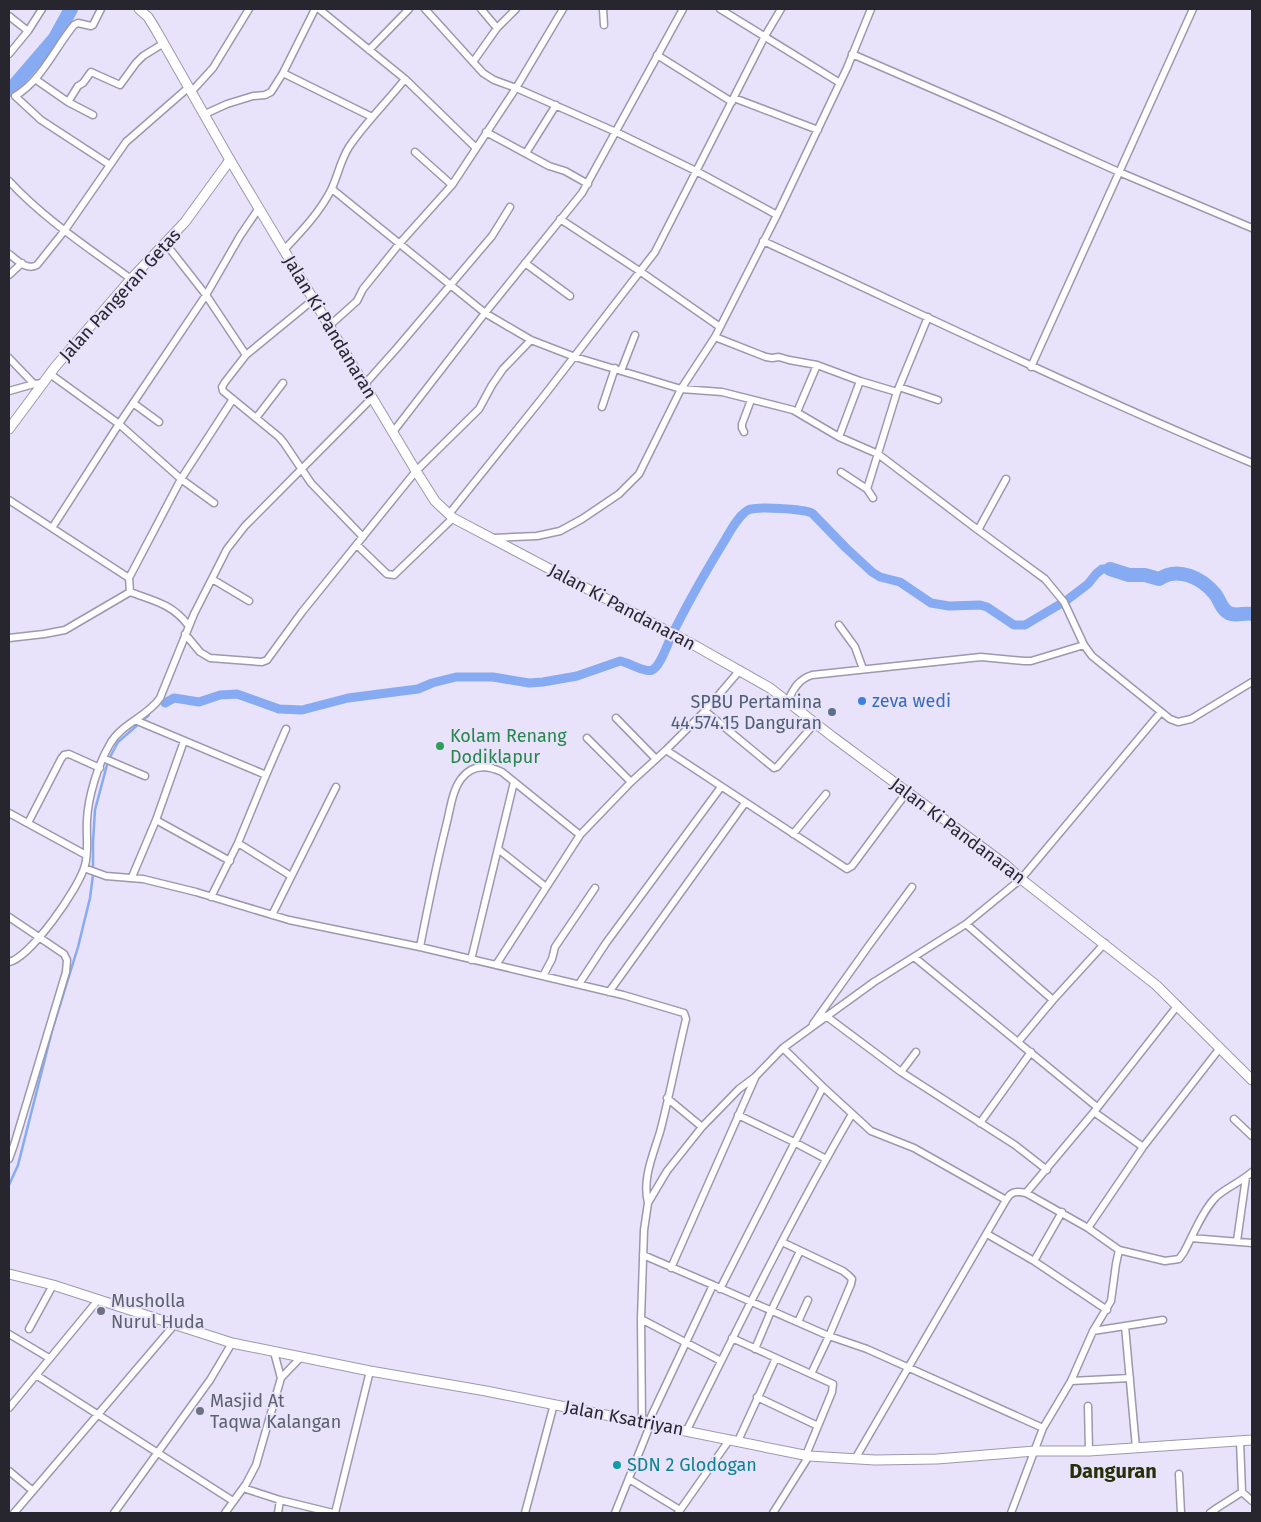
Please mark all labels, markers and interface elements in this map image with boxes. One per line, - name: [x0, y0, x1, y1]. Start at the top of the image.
- street label: Jalan Pangeran Getas: [55, 224, 185, 366]
- street label: Jalan Ki Pandanaran: [279, 251, 381, 403]
- street label: Jalan Ki Pandanaran: [545, 559, 699, 655]
- place label: zeva wedi: [872, 690, 951, 712]
- place label: SPBU Pertamina 44.574.15 Danguran: [671, 691, 822, 734]
- marker: zeva wedi: [856, 695, 868, 707]
- marker: SPBU Pertamina 44.574.15 Danguran: [826, 706, 838, 718]
- place label: Kolam Renang Dodiklapur: [450, 725, 567, 768]
- marker: Kolam Renang Dodiklapur: [434, 740, 446, 752]
- street label: Jalan Ki Pandanaran: [886, 773, 1030, 889]
- place label: Musholla Nurul Huda: [111, 1290, 205, 1333]
- marker: Musholla Nurul Huda: [95, 1305, 107, 1317]
- place label: Masjid At Taqwa Kalangan: [210, 1390, 341, 1433]
- street label: Jalan Ksatriyan: [562, 1396, 686, 1440]
- marker: Masjid At Taqwa Kalangan: [194, 1405, 206, 1417]
- place label: SDN 2 Glodogan: [627, 1454, 757, 1476]
- marker: SDN 2 Glodogan: [611, 1459, 623, 1471]
- district label: Danguran: [1069, 1459, 1157, 1483]

